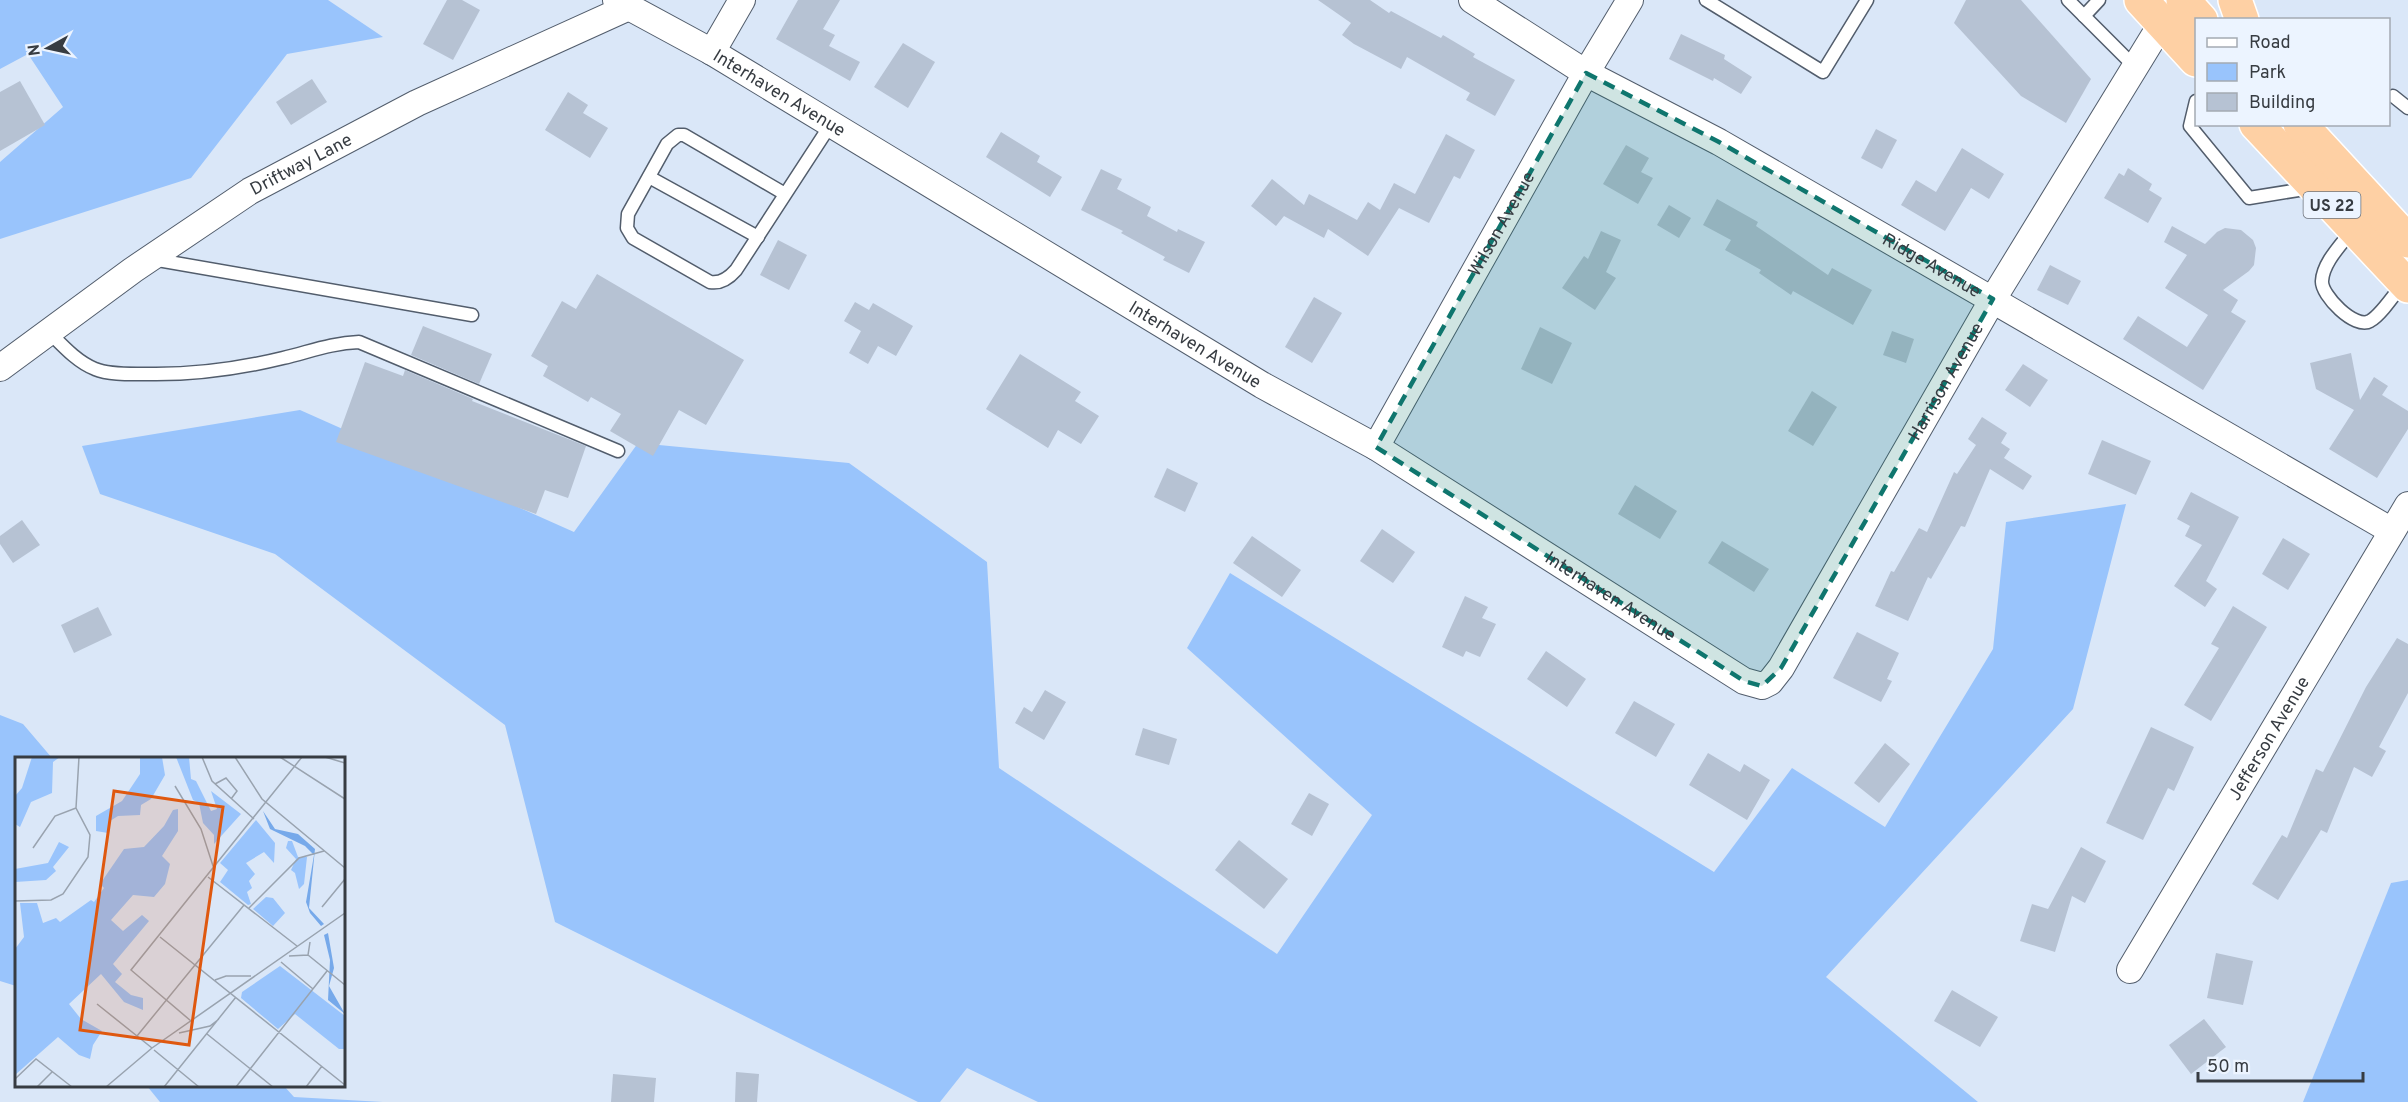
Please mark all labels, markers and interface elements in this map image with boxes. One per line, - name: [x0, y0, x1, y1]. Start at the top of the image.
- north arrow: [18, 18, 78, 78]
- legend: [2195, 18, 2390, 126]
- text: Road: [2249, 32, 2291, 55]
- text: N: [24, 43, 46, 57]
- street label: Interhaven Avenue: [708, 45, 849, 143]
- text: Park: [2249, 62, 2286, 85]
- text: Building: [2249, 92, 2315, 115]
- street label: Driftway Lane: [247, 129, 357, 202]
- street label: Wilson Avenue: [1464, 168, 1541, 281]
- road number: US 22: [2304, 192, 2360, 218]
- street label: Ridge Avenue: [1878, 229, 1984, 304]
- street label: Interhaven Avenue: [1124, 297, 1265, 395]
- street label: Harrison Avenue: [1904, 319, 1990, 445]
- street label: Interhaven Avenue: [1540, 547, 1680, 648]
- street label: Jefferson Avenue: [2224, 673, 2316, 805]
- inset map: [15, 757, 345, 1087]
- scale bar: [2198, 1045, 2363, 1083]
- text: 50 m: [2207, 1056, 2249, 1079]

